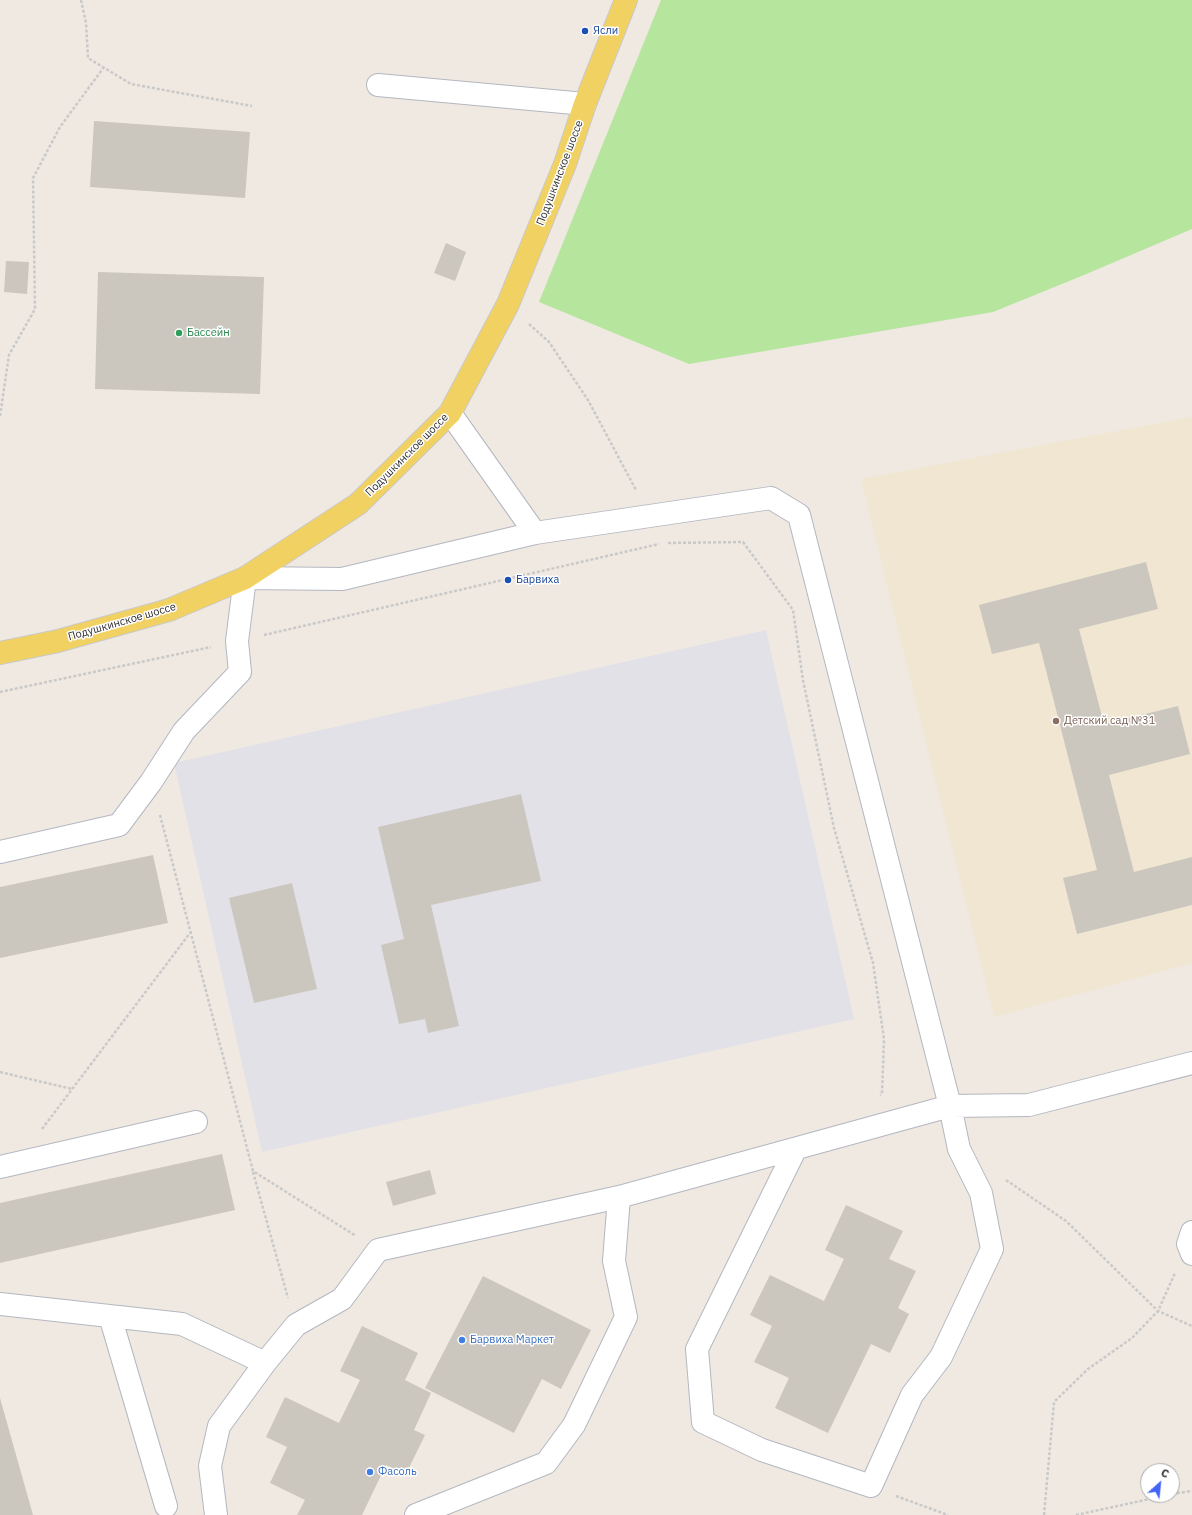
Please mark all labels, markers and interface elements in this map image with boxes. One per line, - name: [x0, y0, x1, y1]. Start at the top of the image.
- place label: Ясли: [593, 24, 618, 38]
- marker: Ясли: [580, 26, 590, 36]
- street label: Подушкинское шоссе: [534, 119, 586, 227]
- place label: Бассейн: [187, 326, 230, 340]
- marker: Бассейн: [174, 328, 184, 338]
- street label: Подушкинское шоссе: [363, 411, 451, 499]
- place label: Барвиха: [516, 573, 559, 587]
- marker: Барвиха: [503, 575, 513, 585]
- street label: Подушкинское шоссе: [67, 600, 177, 644]
- place label: Детский сад №31: [1064, 714, 1155, 728]
- marker: Детский сад №31: [1051, 716, 1061, 726]
- place label: Барвиха Маркет: [470, 1333, 554, 1347]
- marker: Барвиха Маркет: [457, 1335, 467, 1345]
- north arrow: [1140, 1463, 1180, 1503]
- place label: Фасоль: [378, 1465, 417, 1479]
- text: С: [1159, 1465, 1171, 1481]
- marker: Фасоль: [365, 1467, 375, 1477]

